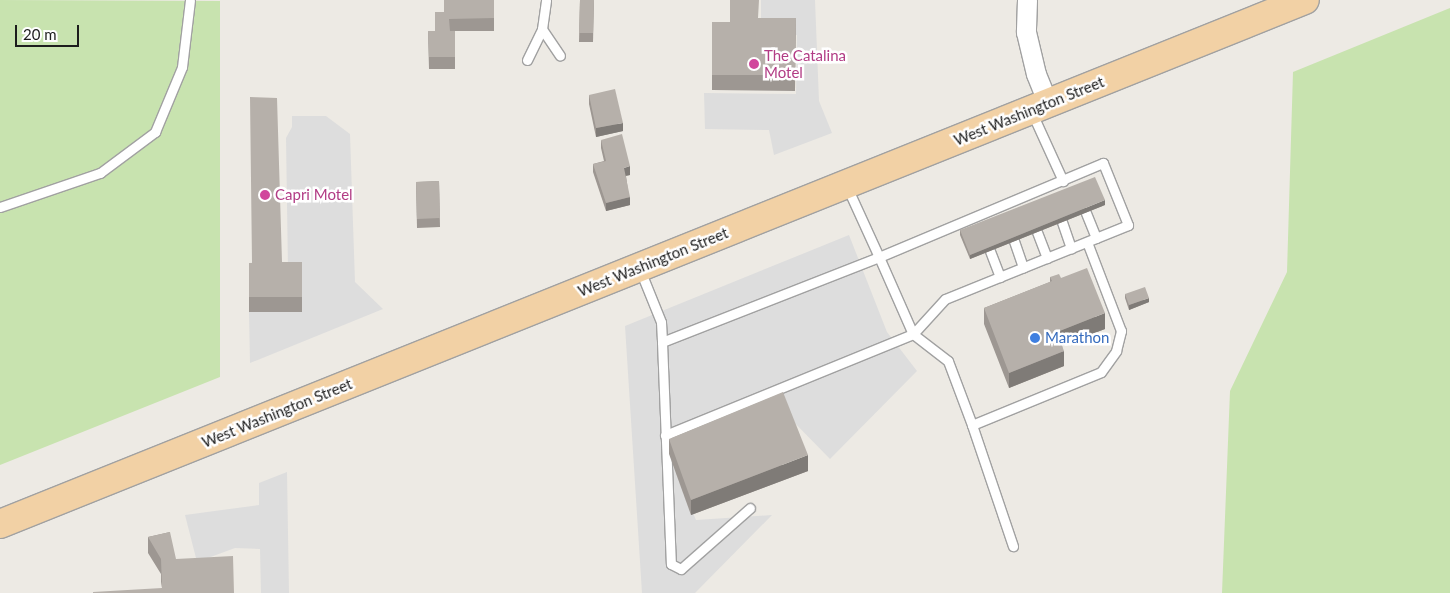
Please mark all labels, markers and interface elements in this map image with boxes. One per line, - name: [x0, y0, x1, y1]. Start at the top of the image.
- scale bar: [18, 15, 81, 47]
- text: 20 m: [23, 25, 57, 43]
- place label: The Catalina Motel: [764, 46, 846, 81]
- marker: The Catalina Motel: [748, 58, 760, 70]
- street label: West Washington Street: [951, 73, 1107, 149]
- place label: Capri Motel: [275, 186, 353, 204]
- marker: Capri Motel: [259, 189, 271, 201]
- street label: West Washington Street: [575, 224, 731, 300]
- place label: Marathon: [1045, 329, 1109, 347]
- marker: Marathon: [1029, 332, 1041, 344]
- street label: West Washington Street: [199, 375, 355, 451]

